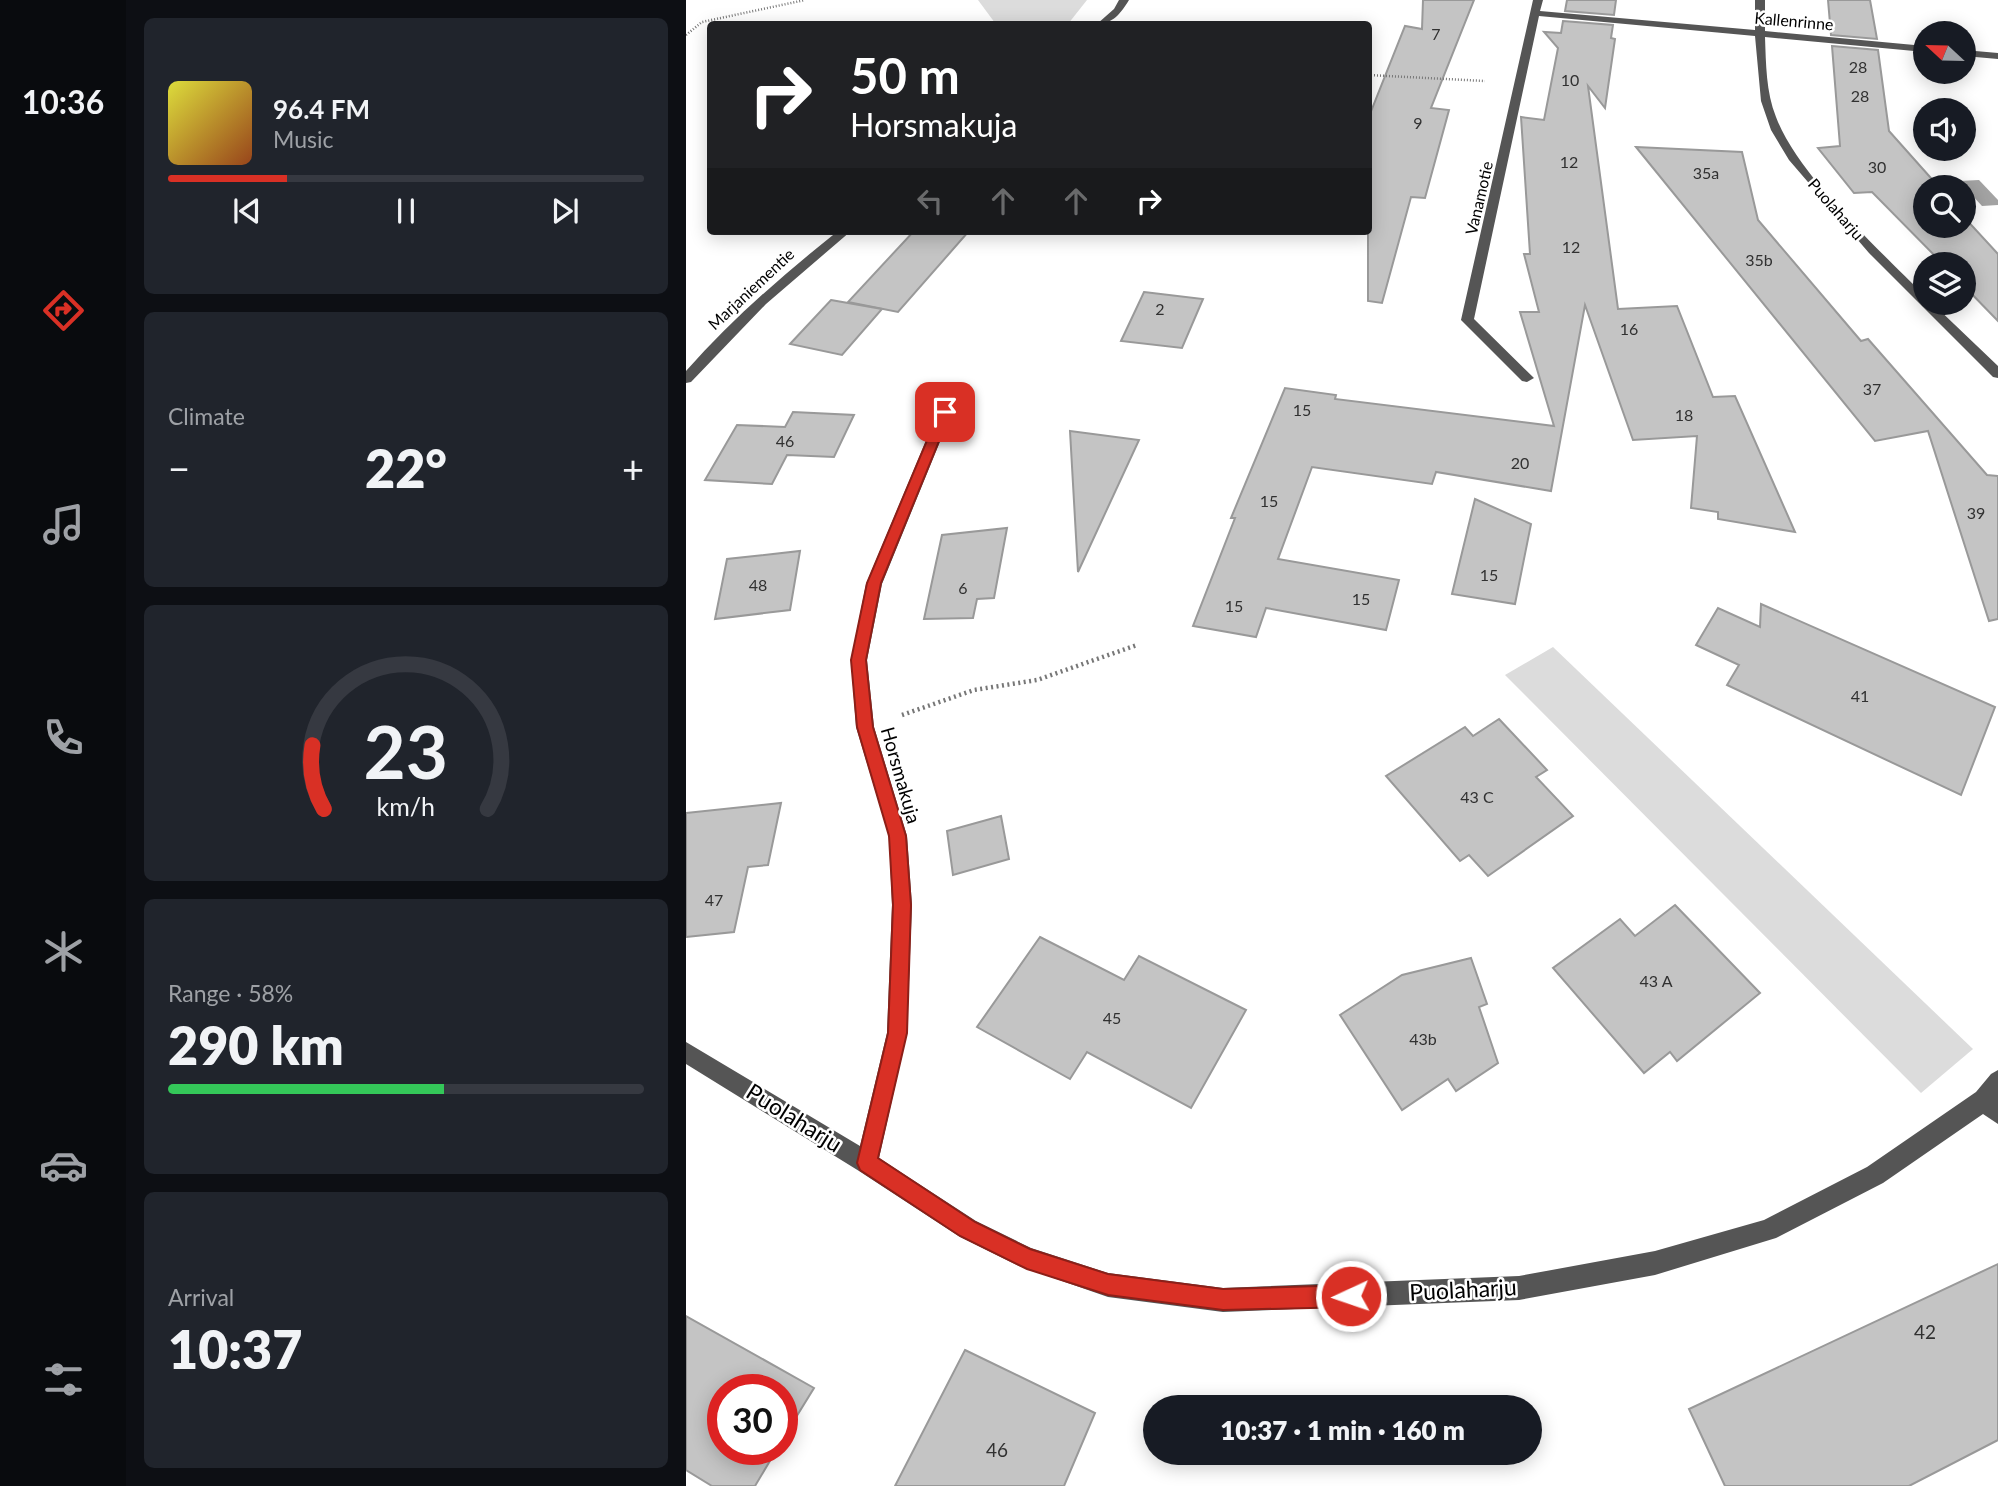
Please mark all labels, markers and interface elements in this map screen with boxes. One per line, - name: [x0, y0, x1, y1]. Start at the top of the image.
- street label: Kallenrinne: [1754, 8, 1834, 33]
- north arrow: [1913, 21, 1976, 84]
- map controls: [1913, 21, 1976, 315]
- house number: 7: [1431, 24, 1441, 43]
- text: 50 m: [850, 46, 960, 104]
- icon: right: [735, 49, 826, 140]
- house number: 28: [1849, 57, 1867, 76]
- house number: 10: [1561, 70, 1579, 89]
- text: 10:36: [22, 82, 104, 121]
- house number: 28: [1851, 86, 1869, 105]
- text: 96.4 FM: [273, 93, 370, 125]
- button: sound: [1913, 98, 1976, 161]
- text: Horsmakuja: [850, 105, 1017, 144]
- house number: 9: [1413, 113, 1423, 132]
- text: Music: [273, 125, 333, 153]
- house number: 12: [1560, 152, 1578, 171]
- house number: 30: [1868, 157, 1886, 176]
- street label: Vanamotie: [1461, 159, 1496, 237]
- house number: 35a: [1693, 163, 1719, 182]
- street label: Puolaharju: [1805, 174, 1868, 243]
- button: search: [1913, 175, 1976, 238]
- icon: left: [911, 182, 949, 220]
- icon: ahead: [984, 182, 1022, 220]
- icon: ahead: [1057, 182, 1095, 220]
- icon: right: [1130, 182, 1168, 220]
- icon: previous: [228, 192, 266, 230]
- icon: pause: [387, 192, 425, 230]
- icon: next: [546, 192, 584, 230]
- house number: 12: [1562, 237, 1580, 256]
- street label: Marjaniementie: [704, 244, 797, 333]
- house number: 35b: [1745, 250, 1773, 269]
- button: layers: [1913, 252, 1976, 315]
- icon: directions: [39, 286, 88, 335]
- house number: 2: [1155, 299, 1165, 318]
- house number: 16: [1620, 319, 1638, 338]
- house number: 37: [1863, 379, 1881, 398]
- pin: [915, 382, 975, 442]
- icon: arrive: [926, 393, 964, 431]
- house number: 15: [1293, 400, 1311, 419]
- text: Climate: [168, 402, 245, 430]
- house number: 18: [1675, 405, 1693, 424]
- house number: 46: [776, 431, 794, 450]
- text: 22°: [365, 437, 447, 499]
- text: −: [168, 445, 190, 491]
- text: +: [622, 445, 644, 491]
- house number: 20: [1511, 453, 1529, 472]
- house number: 15: [1260, 491, 1278, 510]
- icon: music: [39, 500, 88, 549]
- house number: 39: [1967, 503, 1985, 522]
- house number: 15: [1480, 565, 1498, 584]
- house number: 48: [749, 575, 767, 594]
- house number: 6: [958, 578, 968, 597]
- house number: 15: [1352, 589, 1370, 608]
- house number: 15: [1225, 596, 1243, 615]
- house number: 41: [1851, 686, 1869, 705]
- text: 23: [364, 707, 448, 795]
- icon: phone: [39, 713, 88, 762]
- street label: Horsmakuja: [877, 724, 926, 826]
- house number: 43 C: [1460, 787, 1494, 806]
- text: km/h: [377, 791, 435, 821]
- house number: 47: [705, 890, 723, 909]
- icon: climate: [39, 927, 88, 976]
- house number: 43 A: [1640, 971, 1673, 990]
- text: Range · 58%: [168, 979, 293, 1007]
- house number: 45: [1103, 1008, 1121, 1027]
- text: 290 km: [168, 1014, 344, 1076]
- house number: 43b: [1409, 1029, 1437, 1048]
- street label: Puolaharju: [742, 1077, 847, 1157]
- icon: car: [39, 1141, 88, 1190]
- position arrow: [1314, 1259, 1388, 1333]
- street label: Puolaharju: [1409, 1272, 1517, 1306]
- text: Arrival: [168, 1283, 234, 1311]
- text: 10:37: [168, 1318, 302, 1380]
- house number: 42: [1914, 1320, 1936, 1343]
- icon: filters: [39, 1355, 88, 1404]
- speed limit sign: 30: [707, 1374, 798, 1465]
- text: 10:37 · 1 min · 160 m: [1220, 1414, 1465, 1446]
- house number: 46: [986, 1438, 1008, 1461]

